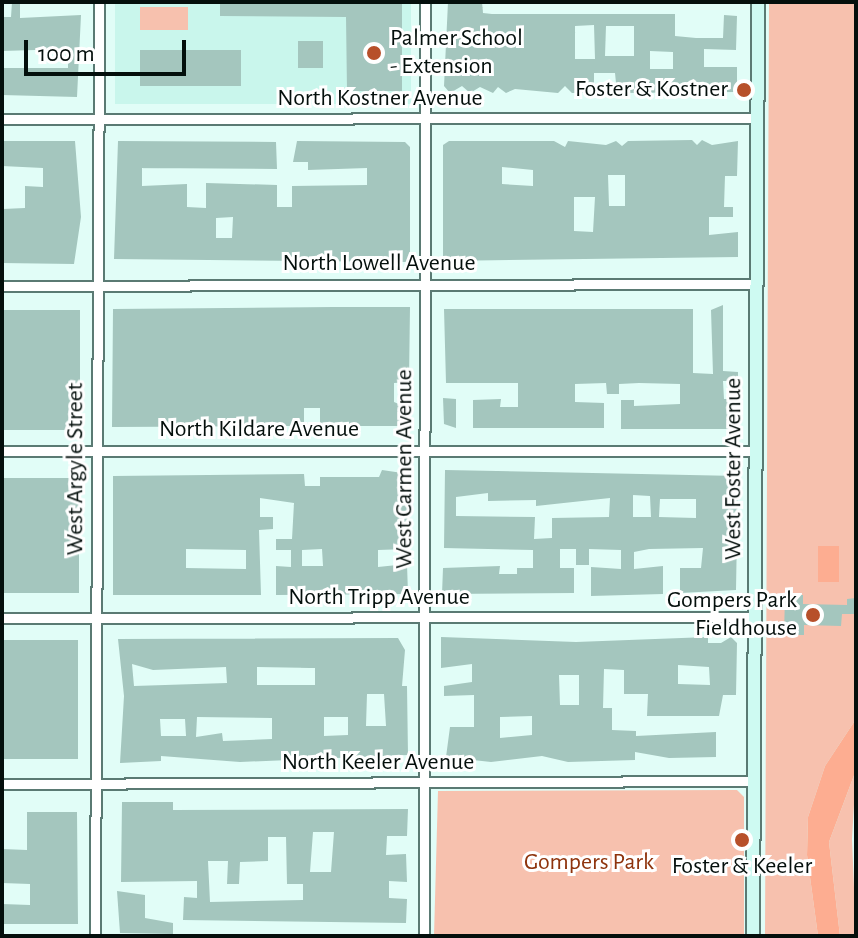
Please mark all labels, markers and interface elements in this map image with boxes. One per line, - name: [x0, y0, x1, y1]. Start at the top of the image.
- scale bar: [28, 24, 190, 74]
- place label: Palmer School - Extension: [390, 25, 523, 81]
- text: 100 m: [38, 42, 95, 66]
- marker: Palmer School - Extension: [365, 44, 383, 62]
- place label: Foster & Kostner: [575, 76, 728, 104]
- marker: Foster & Kostner: [735, 81, 753, 99]
- street label: North Kostner Avenue: [277, 85, 483, 113]
- street label: North Lowell Avenue: [282, 250, 476, 278]
- street label: West Carmen Avenue: [391, 369, 419, 569]
- street label: West Foster Avenue: [720, 378, 748, 560]
- street label: West Argyle Street: [62, 383, 90, 555]
- street label: North Kildare Avenue: [159, 416, 359, 444]
- street label: North Tripp Avenue: [288, 584, 470, 612]
- place label: Gompers Park Fieldhouse: [667, 587, 797, 643]
- marker: Gompers Park Fieldhouse: [804, 606, 822, 624]
- street label: North Keeler Avenue: [282, 749, 474, 777]
- marker: Foster & Keeler: [733, 831, 751, 849]
- park label: Gompers Park: [524, 849, 654, 877]
- place label: Foster & Keeler: [672, 853, 812, 881]

